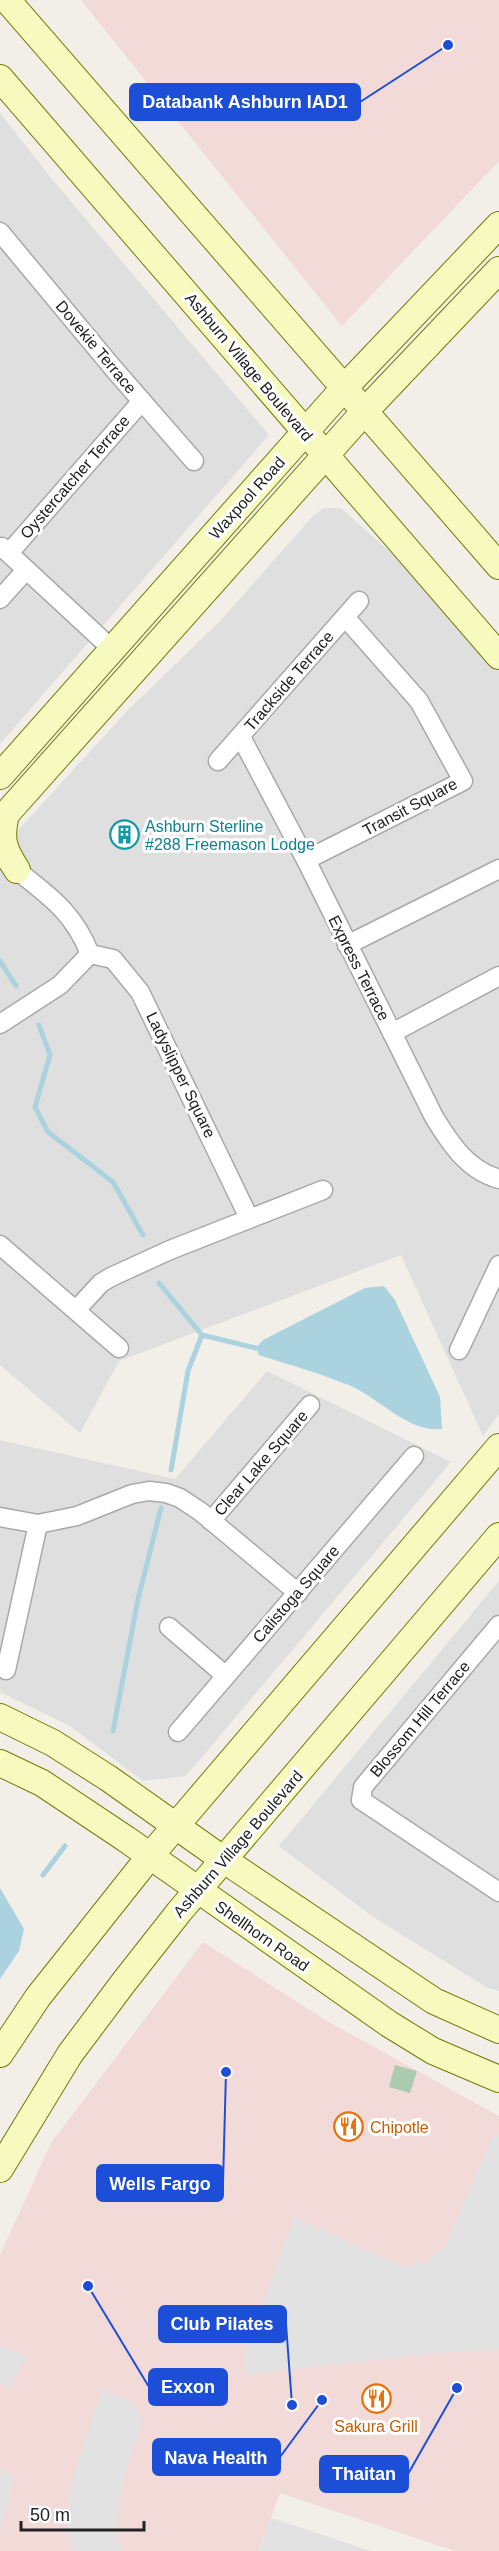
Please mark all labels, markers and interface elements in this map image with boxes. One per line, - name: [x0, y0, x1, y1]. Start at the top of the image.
- callout: Databank Ashburn IAD1: [130, 84, 360, 120]
- text: Databank Ashburn IAD1: [142, 92, 348, 112]
- street label: Ashburn Village Boulevard: [182, 289, 316, 445]
- street label: Dovekie Terrace: [52, 297, 140, 397]
- street label: Oystercatcher Terrace: [17, 412, 133, 542]
- street label: Waxpool Road: [206, 454, 288, 542]
- street label: Trackside Terrace: [241, 628, 337, 734]
- street label: Transit Square: [360, 775, 460, 839]
- place label: Ashburn Sterline #288 Freemason Lodge: [145, 818, 315, 853]
- building icon: Ashburn Sterline #288 Freemason Lodge: [108, 819, 140, 851]
- street label: Express Terrace: [325, 913, 393, 1023]
- street label: Ladyslipper Square: [143, 1009, 219, 1141]
- street label: Clear Lake Square: [211, 1407, 311, 1519]
- street label: Calistoga Square: [249, 1542, 343, 1646]
- street label: Blossom Hill Terrace: [367, 1658, 473, 1780]
- street label: Ashburn Village Boulevard: [170, 1767, 306, 1921]
- street label: Shellhorn Road: [212, 1897, 312, 1975]
- restaurant icon: Chipotle: [333, 2111, 365, 2143]
- place label: Chipotle: [370, 2119, 429, 2136]
- callout: Wells Fargo: [97, 2165, 223, 2201]
- text: Wells Fargo: [109, 2174, 211, 2194]
- callout: Club Pilates: [159, 2306, 286, 2342]
- text: Club Pilates: [170, 2314, 274, 2334]
- callout: Exxon: [149, 2369, 227, 2405]
- text: Exxon: [161, 2377, 215, 2397]
- restaurant icon: Sakura Grill: [360, 2382, 392, 2414]
- place label: Sakura Grill: [334, 2418, 418, 2435]
- callout: Nava Health: [153, 2439, 280, 2475]
- text: Nava Health: [164, 2448, 268, 2468]
- callout: Thaitan: [320, 2456, 408, 2492]
- text: Thaitan: [332, 2464, 396, 2484]
- scale bar: [21, 2494, 144, 2532]
- text: 50 m: [30, 2505, 70, 2525]

